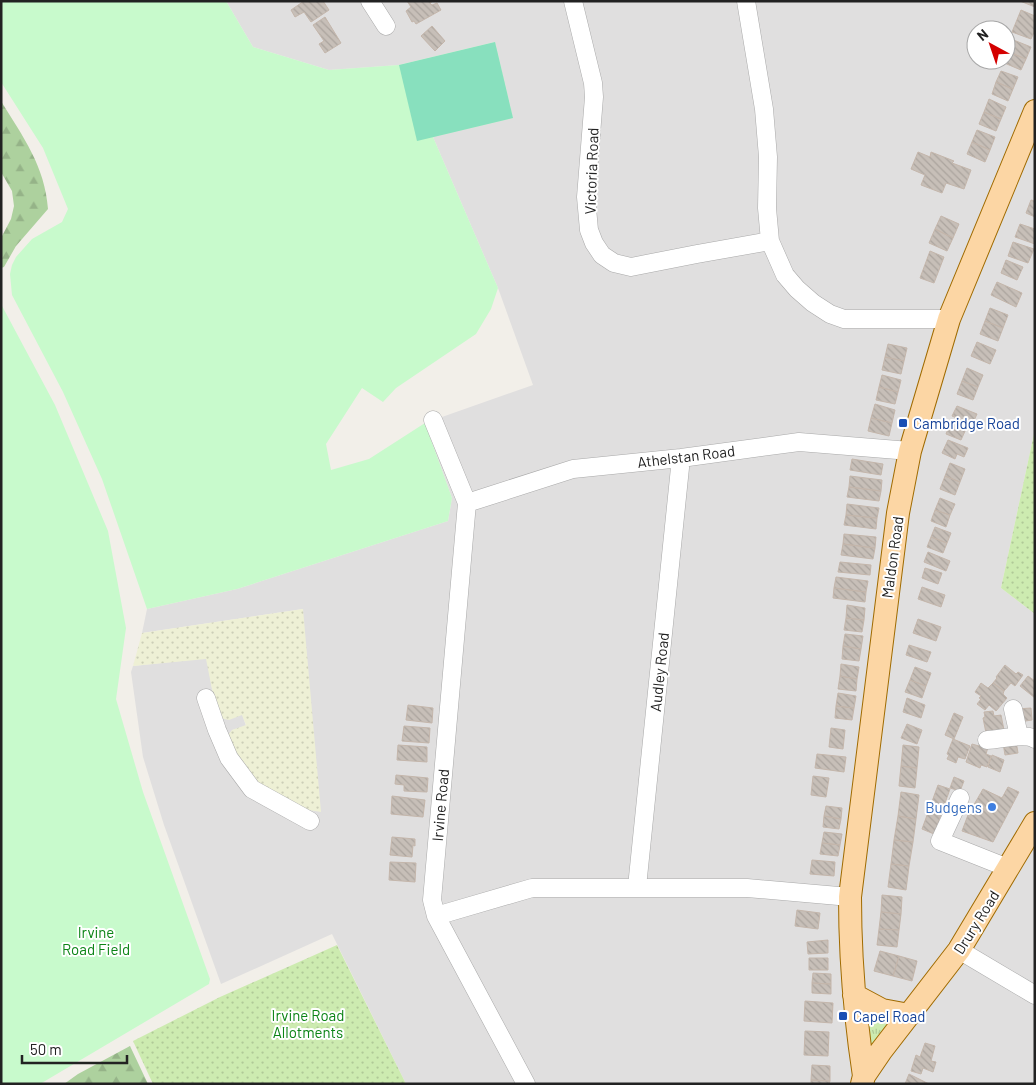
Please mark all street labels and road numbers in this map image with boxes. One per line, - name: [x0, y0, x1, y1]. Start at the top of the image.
- street label: Victoria Road: [580, 127, 602, 215]
- street label: Athelstan Road: [636, 441, 736, 471]
- street label: Maldon Road: [877, 515, 907, 599]
- street label: Audley Road: [646, 631, 672, 713]
- street label: Irvine Road: [428, 768, 452, 842]
- street label: Drury Road: [949, 887, 1003, 957]

